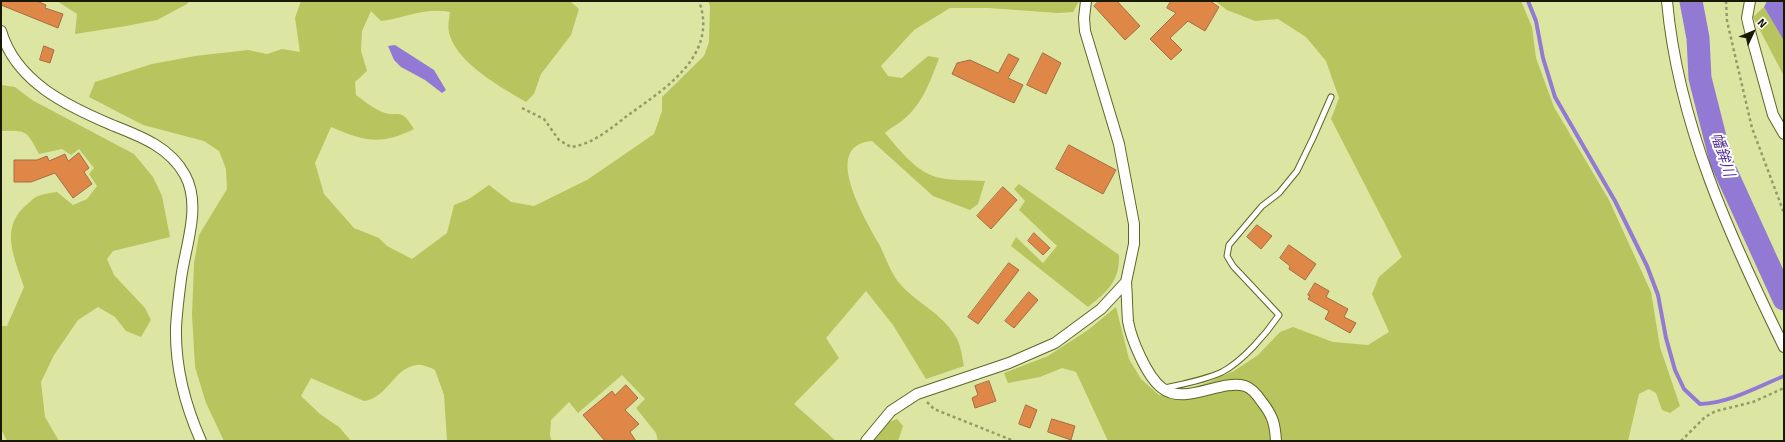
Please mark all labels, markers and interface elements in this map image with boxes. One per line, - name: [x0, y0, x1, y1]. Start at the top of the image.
- north arrow: [1733, 12, 1773, 52]
- text: N: [1755, 16, 1769, 31]
- water label: 幡鉾川: [1706, 131, 1738, 179]

